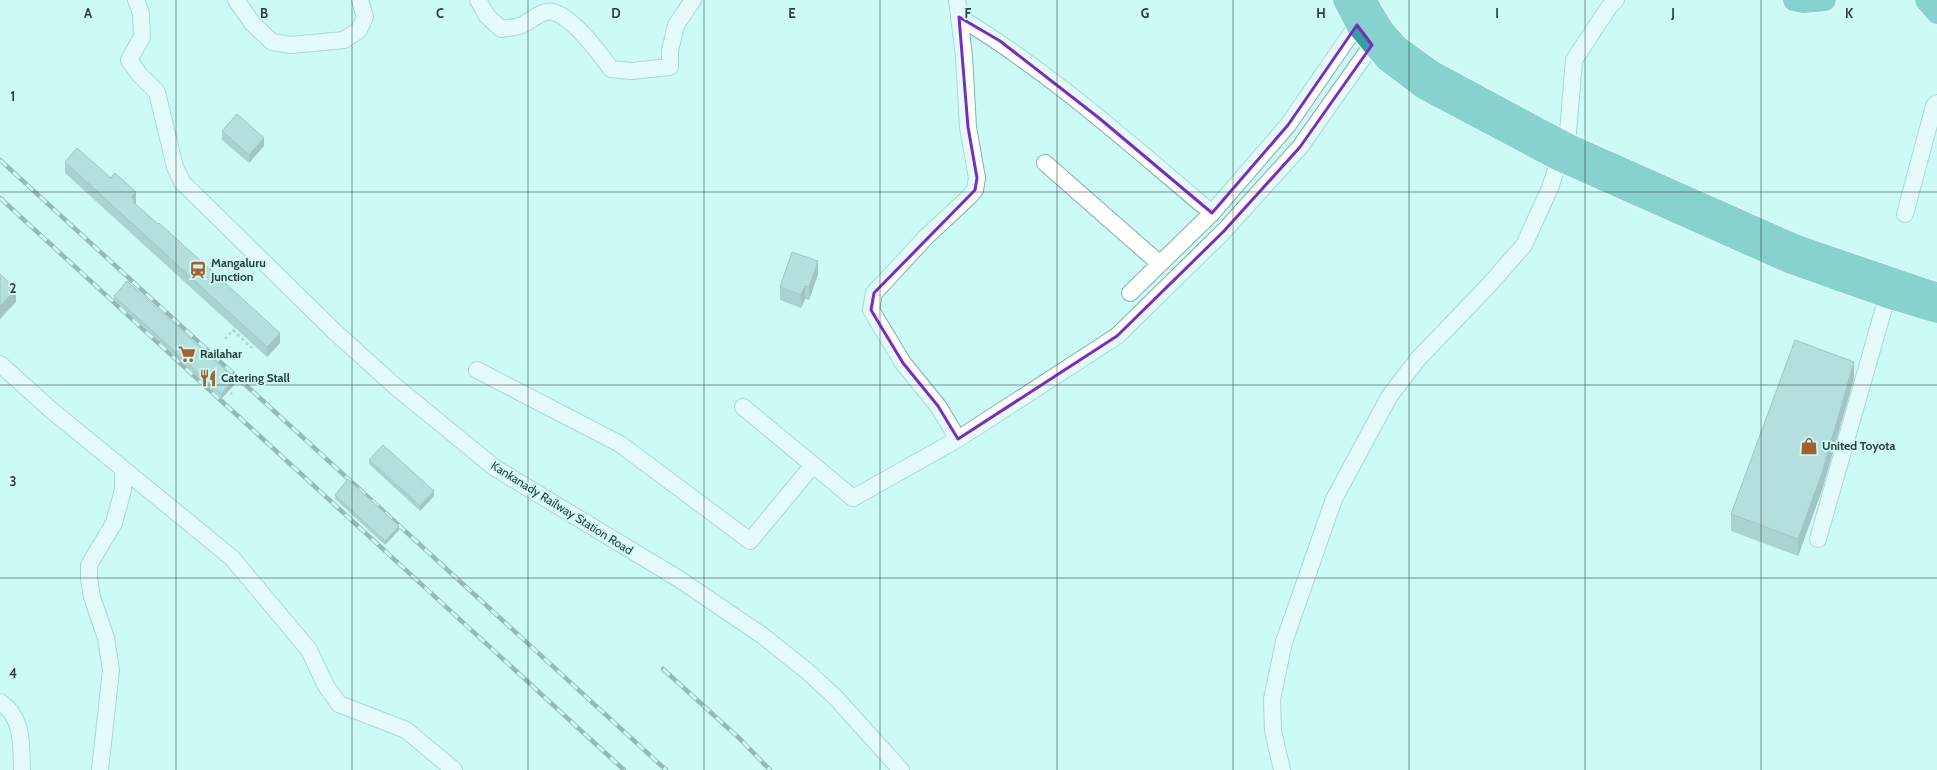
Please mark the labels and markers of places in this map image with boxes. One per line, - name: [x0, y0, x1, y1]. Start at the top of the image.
- place label: Mangaluru Junction: [210, 255, 266, 284]
- station icon: Mangaluru Junction: [188, 260, 208, 280]
- supermarket icon: Railahar: [177, 344, 197, 364]
- place label: Railahar: [200, 346, 242, 361]
- restaurant icon: Catering Stall: [198, 368, 218, 388]
- place label: Catering Stall: [221, 370, 290, 385]
- shop icon: United Toyota: [1799, 436, 1819, 456]
- place label: United Toyota: [1822, 438, 1895, 453]

